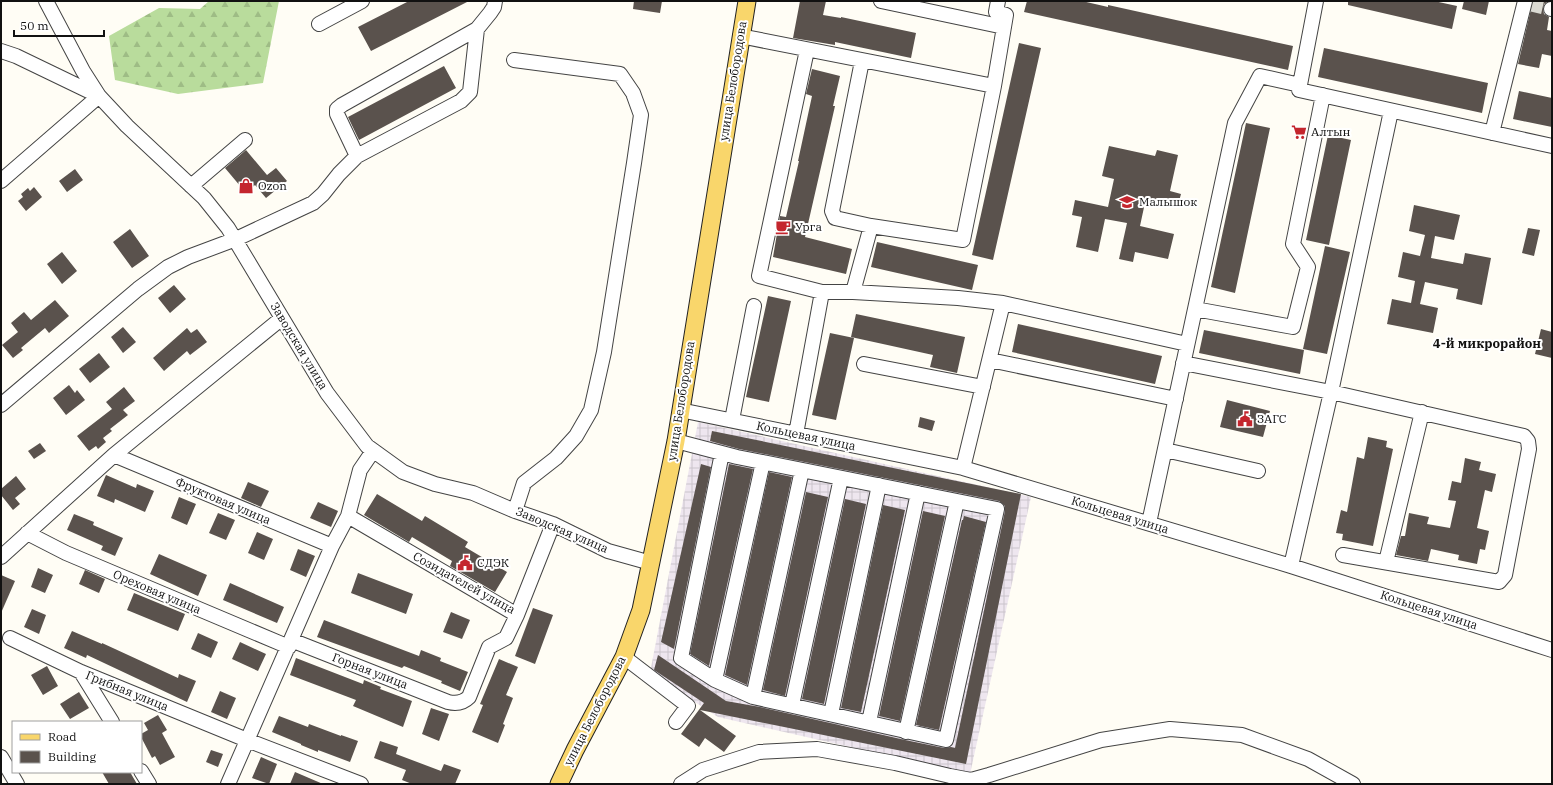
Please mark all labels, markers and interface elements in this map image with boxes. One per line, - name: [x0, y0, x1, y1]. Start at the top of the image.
- scale bar: [14, 12, 104, 38]
- text: 50 m: [20, 18, 49, 33]
- street label: улица Белобородова: [716, 20, 749, 142]
- supermarket icon: Алтын: [1290, 123, 1308, 141]
- place label: Алтын: [1311, 124, 1351, 139]
- shop icon: Ozon: [237, 177, 255, 195]
- place label: Ozon: [258, 178, 287, 193]
- school or university icon: Малышок: [1118, 193, 1136, 211]
- place label: Малышок: [1139, 194, 1197, 209]
- cafe icon: Урга: [774, 218, 792, 236]
- place label: Урга: [795, 219, 822, 234]
- street label: Заводская улица: [267, 299, 332, 393]
- district label: 4-й микрорайон: [1433, 335, 1541, 352]
- street label: улица Белобородова: [664, 340, 697, 462]
- public building icon: ЗАГС: [1236, 410, 1254, 428]
- place label: ЗАГС: [1257, 411, 1287, 426]
- street label: Кольцевая улица: [755, 418, 858, 453]
- street label: Фруктовая улица: [173, 474, 274, 528]
- street label: Кольцевая улица: [1070, 493, 1171, 537]
- street label: Заводская улица: [514, 503, 611, 556]
- street label: Созидателей улица: [410, 548, 518, 617]
- public building icon: СДЭК: [456, 554, 474, 572]
- place label: СДЭК: [477, 555, 510, 570]
- street label: Ореховая улица: [111, 566, 204, 617]
- street label: Кольцевая улица: [1379, 587, 1480, 632]
- street label: Горная улица: [330, 649, 411, 692]
- street label: улица Белобородова: [560, 653, 629, 768]
- street label: Грибная улица: [84, 667, 171, 714]
- legend: [12, 721, 142, 773]
- text: Road: [48, 729, 77, 744]
- text: Building: [48, 749, 96, 764]

